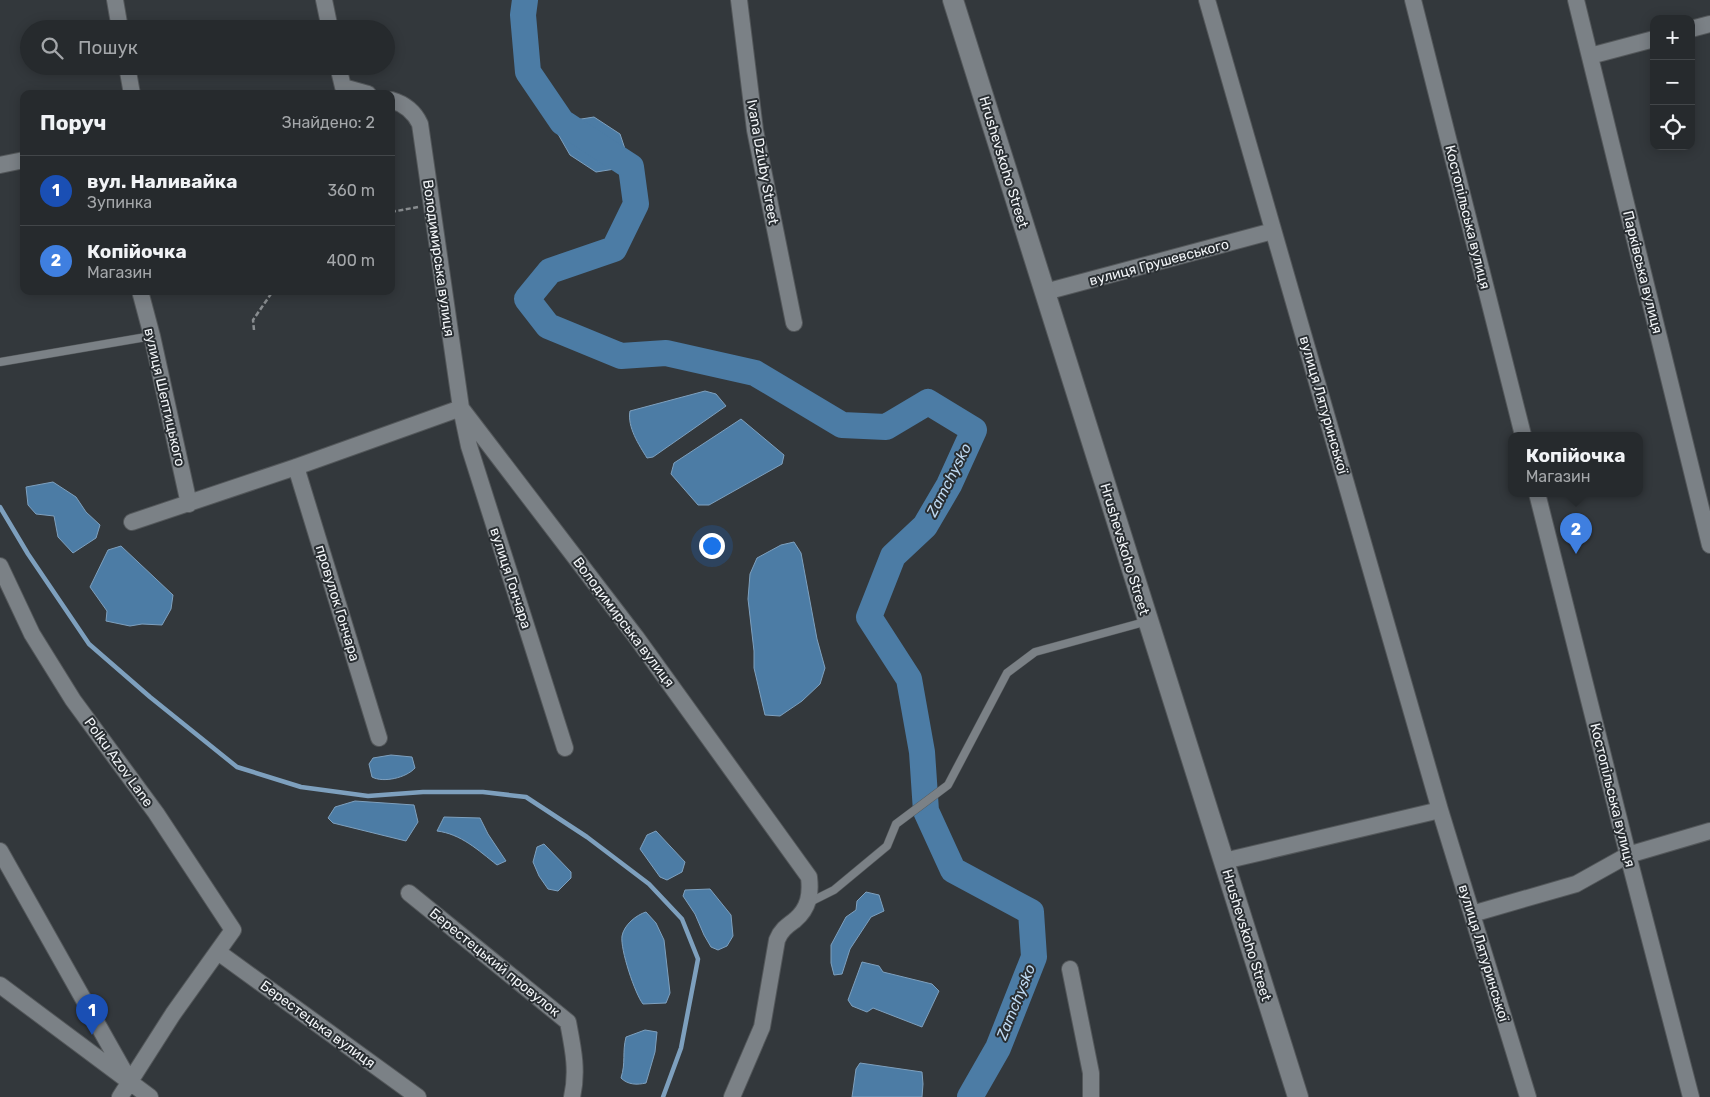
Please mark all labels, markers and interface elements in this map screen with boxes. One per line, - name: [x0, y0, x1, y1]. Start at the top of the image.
- map controls: [1650, 15, 1695, 150]
- button: +: [1650, 15, 1695, 60]
- search box: [20, 20, 395, 75]
- icon: search: [38, 34, 66, 62]
- text: Пошук: [78, 36, 138, 59]
- button: −: [1650, 60, 1695, 105]
- street label: Hrushevskoho Street: [975, 94, 1032, 231]
- street label: Ivana Dziuby Street: [743, 98, 782, 226]
- button: locate: [1650, 105, 1695, 150]
- text: Поруч: [40, 110, 106, 135]
- text: Знайдено: 2: [282, 113, 375, 132]
- street label: Костопільська вулиця: [1441, 143, 1494, 291]
- text: вул. Наливайка: [87, 170, 237, 193]
- street label: Володимирська вулиця: [419, 179, 458, 338]
- text: 1: [52, 181, 60, 200]
- text: 360 m: [327, 181, 375, 200]
- text: Зупинка: [87, 193, 152, 212]
- street label: Парківська вулиця: [1619, 209, 1666, 335]
- street label: вулиця Грушевського: [1087, 236, 1231, 289]
- text: Копійочка: [87, 240, 187, 263]
- text: 2: [51, 251, 61, 270]
- text: 400 m: [327, 251, 375, 270]
- text: Магазин: [87, 263, 152, 282]
- street label: вулиця Шептицького: [140, 326, 189, 468]
- street label: вулиця Лятуринської: [1296, 334, 1351, 477]
- popup: [1508, 432, 1643, 497]
- water label: Zamchysko: [922, 440, 975, 521]
- text: Копійочка: [1526, 444, 1625, 467]
- text: Магазин: [1526, 467, 1591, 486]
- street label: Hrushevskoho Street: [1096, 481, 1153, 618]
- pin: 2: [1560, 513, 1592, 554]
- street label: вулиця Гончара: [486, 526, 535, 631]
- your location: [699, 533, 725, 559]
- street label: провулок Гончара: [312, 543, 363, 663]
- street label: Володимирська вулиця: [569, 554, 678, 691]
- street label: Polku Azov Lane: [81, 714, 157, 810]
- street label: Костопільська вулиця: [1586, 721, 1639, 869]
- street label: Hrushevskoho Street: [1218, 867, 1275, 1004]
- street label: вулиця Лятуринської: [1455, 883, 1513, 1024]
- street label: Берестецький провулок: [426, 905, 564, 1021]
- water label: Zamchysko: [992, 961, 1039, 1043]
- street label: Берестецька вулиця: [257, 977, 379, 1072]
- pin: 1: [76, 994, 108, 1035]

